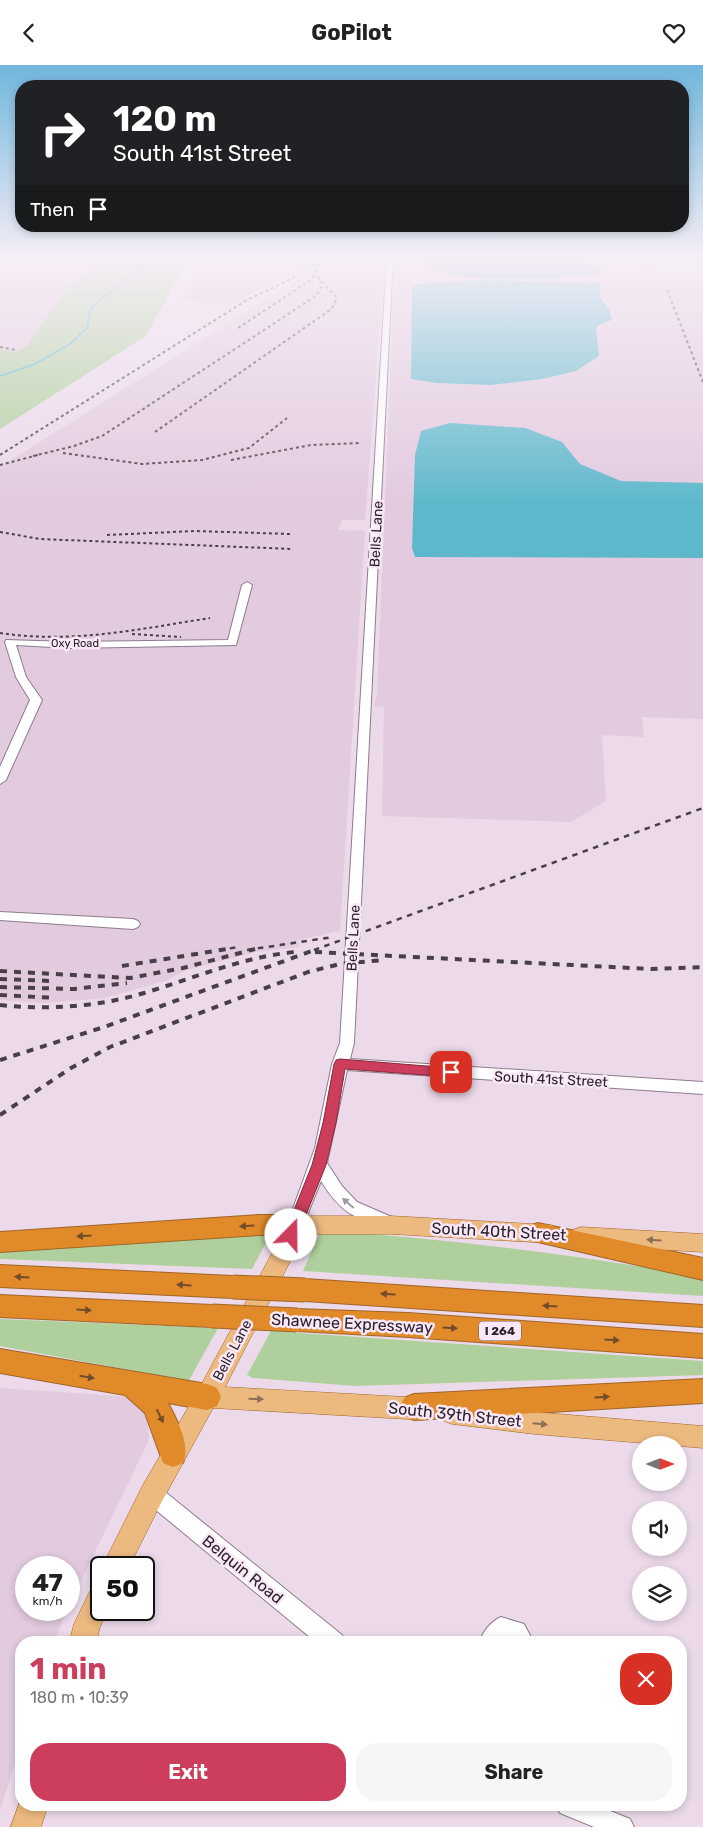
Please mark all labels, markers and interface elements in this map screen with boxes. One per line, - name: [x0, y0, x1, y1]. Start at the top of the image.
- icon: back: [15, 19, 43, 47]
- text: GoPilot: [311, 19, 392, 46]
- icon: heart: [660, 19, 688, 47]
- text: 120 m: [113, 98, 216, 140]
- icon: right: [30, 100, 95, 165]
- text: South 41st Street: [113, 140, 291, 167]
- icon: arrive: [84, 195, 112, 223]
- text: Then: [30, 198, 74, 221]
- street label: Bells Lane: [366, 500, 387, 568]
- street label: Oxy Road: [51, 637, 99, 650]
- street label: Bells Lane: [343, 904, 364, 972]
- pin: [430, 1051, 472, 1093]
- icon: arrive: [437, 1058, 465, 1086]
- street label: South 41st Street: [494, 1068, 609, 1091]
- one-way arrow: [343, 1197, 355, 1209]
- position arrow: [264, 1208, 316, 1260]
- street label: South 40th Street: [431, 1218, 567, 1245]
- one-way arrow: [238, 1222, 254, 1230]
- one-way arrow: [76, 1233, 92, 1241]
- one-way arrow: [646, 1235, 662, 1243]
- one-way arrow: [13, 1273, 29, 1281]
- one-way arrow: [176, 1280, 192, 1288]
- one-way arrow: [379, 1290, 395, 1298]
- one-way arrow: [541, 1301, 557, 1309]
- one-way arrow: [76, 1306, 92, 1314]
- street label: Shawnee Expressway: [271, 1310, 433, 1337]
- street label: Bells Lane: [209, 1317, 256, 1384]
- road number: I 264: [479, 1321, 521, 1341]
- one-way arrow: [442, 1324, 458, 1332]
- one-way arrow: [604, 1336, 620, 1344]
- one-way arrow: [79, 1373, 95, 1381]
- one-way arrow: [595, 1392, 611, 1400]
- one-way arrow: [248, 1395, 264, 1403]
- street label: South 39th Street: [387, 1398, 523, 1431]
- one-way arrow: [156, 1408, 164, 1423]
- one-way arrow: [532, 1420, 548, 1428]
- north arrow: [632, 1436, 688, 1491]
- map controls: [632, 1436, 687, 1621]
- button: sound: [632, 1501, 687, 1556]
- street label: Belquin Road: [199, 1531, 287, 1608]
- speed limit sign: 50: [90, 1556, 155, 1621]
- button: layers: [632, 1566, 687, 1621]
- text: 47: [32, 1568, 63, 1597]
- text: km/h: [33, 1594, 62, 1608]
- text: 1 min: [30, 1651, 107, 1687]
- button: close: [620, 1653, 672, 1705]
- text: 180 m · 10:39: [30, 1688, 129, 1707]
- button: Exit: [30, 1743, 346, 1801]
- button: Share: [356, 1743, 672, 1801]

